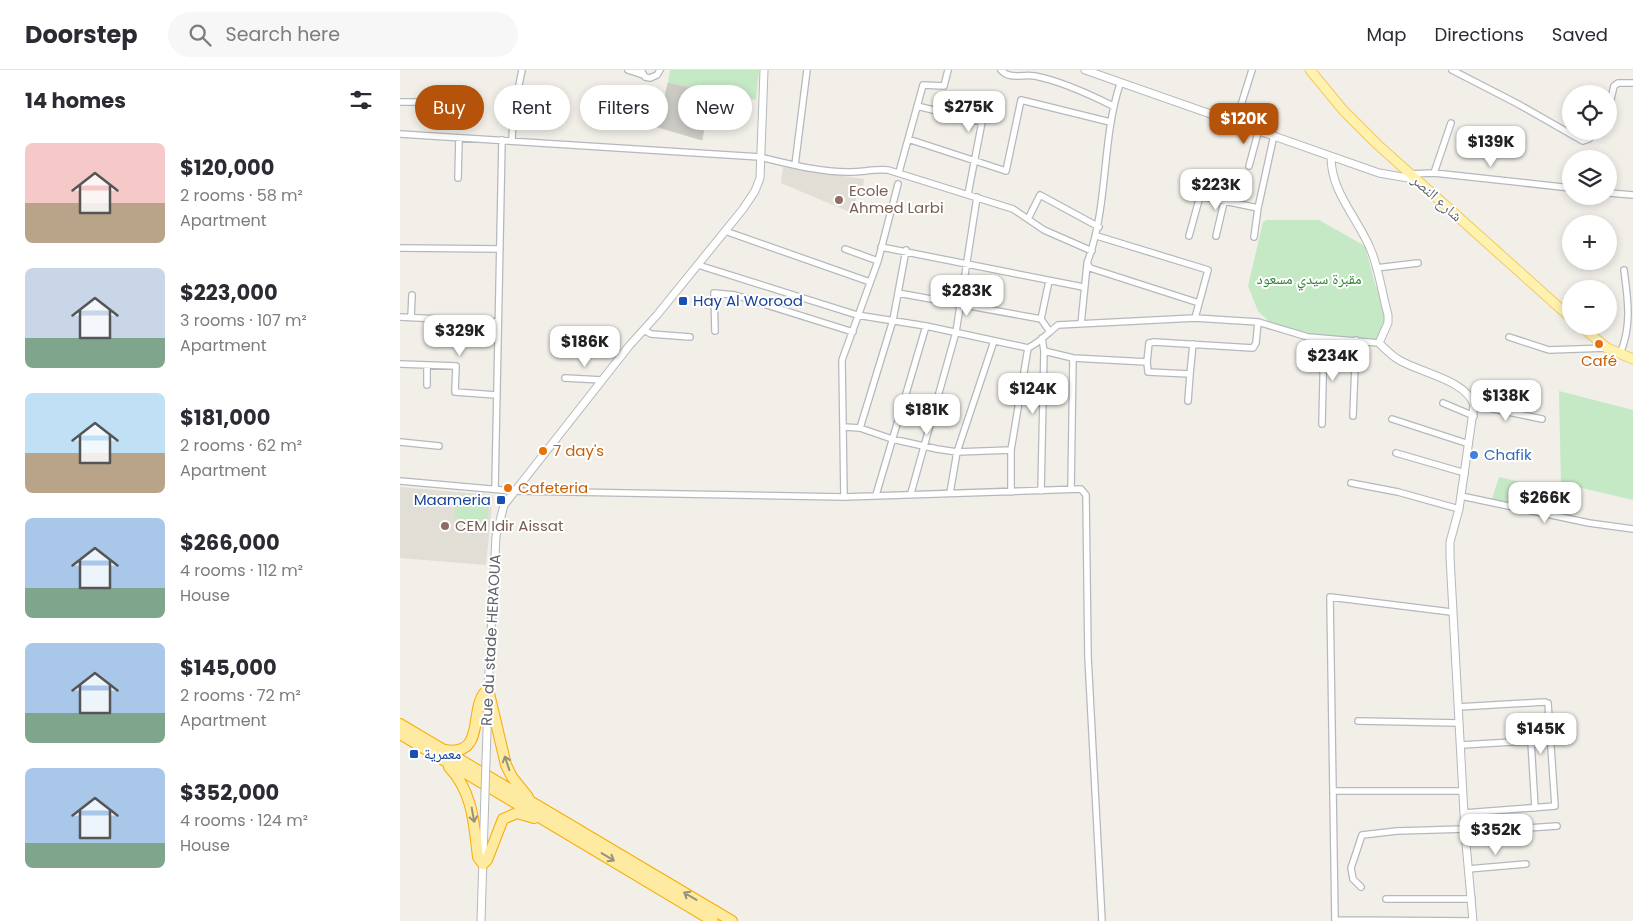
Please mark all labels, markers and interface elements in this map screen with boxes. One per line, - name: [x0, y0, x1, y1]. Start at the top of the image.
- search box: [168, 12, 518, 57]
- text: Doorstep: [25, 18, 138, 51]
- icon: search: [186, 21, 214, 49]
- text: Search here: [226, 21, 340, 48]
- text: Map: [1367, 22, 1406, 47]
- text: Directions: [1434, 22, 1524, 47]
- text: Saved: [1552, 22, 1608, 47]
- chip: Buy: [415, 85, 484, 130]
- chip: Rent: [494, 85, 570, 130]
- chip: Filters: [580, 85, 668, 130]
- chip: New: [678, 85, 752, 130]
- map controls: [1562, 85, 1617, 335]
- button: locate: [1562, 85, 1617, 140]
- text: 14 homes: [25, 86, 126, 115]
- icon: filters: [347, 86, 375, 114]
- pin: $275K: [934, 90, 1004, 133]
- text: $275K: [944, 95, 994, 118]
- pin: $120K: [1209, 102, 1279, 145]
- text: $120K: [1220, 107, 1268, 130]
- pin: $139K: [1456, 126, 1526, 168]
- text: $139K: [1467, 130, 1515, 153]
- button: layers: [1562, 150, 1617, 205]
- text: $120,000: [180, 153, 275, 182]
- icon: home: [65, 163, 125, 223]
- pin: $223K: [1181, 168, 1251, 211]
- street label: شارع النصر: [1407, 169, 1467, 226]
- text: $223K: [1191, 173, 1241, 196]
- place label: Ecole Ahmed Larbi: [849, 180, 944, 218]
- text: 2 rooms · 58 m²: [180, 184, 303, 207]
- marker: Ecole Ahmed Larbi: [833, 194, 845, 206]
- text: Apartment: [180, 209, 267, 232]
- button: +: [1562, 215, 1617, 270]
- park label: مقبرة سيدي مسعود: [1256, 268, 1362, 291]
- pin: $283K: [932, 274, 1002, 317]
- text: $223,000: [180, 278, 278, 307]
- text: $283K: [942, 279, 992, 302]
- button: −: [1562, 280, 1617, 335]
- icon: home: [65, 288, 125, 348]
- place label: Hay Al Worood: [693, 290, 803, 311]
- marker: Hay Al Worood: [677, 295, 689, 307]
- text: 3 rooms · 107 m²: [180, 309, 307, 332]
- pin: $329K: [425, 314, 495, 357]
- text: $329K: [435, 319, 485, 342]
- pin: $186K: [550, 326, 620, 368]
- text: $186K: [561, 330, 609, 353]
- text: Apartment: [180, 334, 267, 357]
- marker: Café: [1593, 338, 1605, 350]
- pin: $234K: [1298, 340, 1368, 382]
- text: $234K: [1307, 344, 1359, 367]
- place label: Café: [1581, 350, 1617, 371]
- pin: $124K: [998, 372, 1068, 415]
- text: $124K: [1009, 377, 1057, 400]
- pin: $138K: [1471, 380, 1541, 422]
- text: $138K: [1482, 384, 1530, 407]
- pin: $181K: [892, 394, 962, 436]
- text: $181K: [905, 398, 949, 421]
- text: $181,000: [180, 403, 270, 432]
- icon: home: [65, 413, 125, 473]
- text: 2 rooms · 62 m²: [180, 434, 302, 457]
- place label: 7 day's: [553, 440, 604, 461]
- place label: Chafik: [1484, 444, 1532, 465]
- marker: 7 day's: [537, 445, 549, 457]
- marker: Chafik: [1468, 449, 1480, 461]
- text: Apartment: [180, 459, 267, 482]
- place label: Cafeteria: [518, 477, 588, 498]
- marker: Cafeteria: [502, 482, 514, 494]
- pin: $266K: [1510, 482, 1580, 524]
- text: $266K: [1519, 486, 1571, 509]
- place label: Maameria: [414, 489, 491, 510]
- marker: Maameria: [495, 494, 507, 506]
- place label: CEM Idir Aissat: [455, 515, 563, 536]
- marker: CEM Idir Aissat: [439, 520, 451, 532]
- text: $266,000: [180, 528, 280, 557]
- icon: home: [65, 538, 125, 598]
- street label: Rue du stade HERAOUA: [476, 554, 505, 726]
- text: 4 rooms · 112 m²: [180, 559, 303, 582]
- text: House: [180, 584, 230, 607]
- text: $145,000: [180, 653, 277, 682]
- icon: home: [65, 663, 125, 723]
- text: 2 rooms · 72 m²: [180, 684, 301, 707]
- text: Apartment: [180, 709, 267, 732]
- pin: $145K: [1506, 712, 1576, 755]
- text: $145K: [1517, 717, 1565, 740]
- place label: معمرية: [424, 743, 461, 764]
- marker: معمرية: [408, 748, 420, 760]
- one-way arrow: [501, 756, 511, 772]
- text: $352,000: [180, 778, 279, 807]
- icon: home: [65, 788, 125, 848]
- one-way arrow: [468, 806, 478, 822]
- text: 4 rooms · 124 m²: [180, 809, 308, 832]
- pin: $352K: [1461, 814, 1531, 856]
- text: $352K: [1471, 818, 1521, 841]
- text: House: [180, 834, 230, 857]
- one-way arrow: [600, 853, 614, 863]
- one-way arrow: [684, 890, 698, 900]

